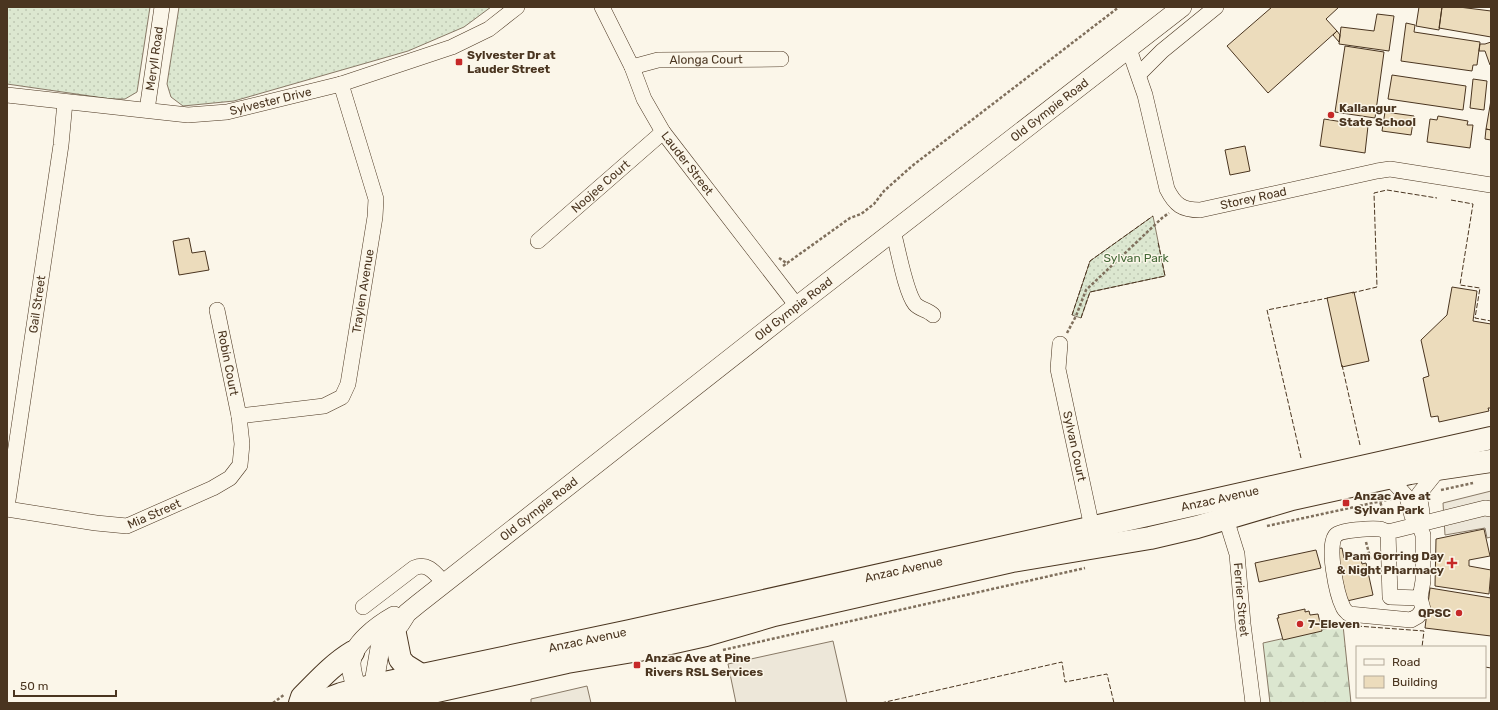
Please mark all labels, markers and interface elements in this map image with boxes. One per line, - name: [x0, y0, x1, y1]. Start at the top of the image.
- street label: Meryll Road: [143, 26, 166, 92]
- place label: Sylvester Dr at Lauder Street: [467, 48, 556, 76]
- street label: Alonga Court: [669, 52, 743, 67]
- marker: Sylvester Dr at Lauder Street: [454, 57, 464, 67]
- street label: Old Gympie Road: [1008, 75, 1091, 145]
- street label: Sylvester Drive: [228, 84, 313, 118]
- place label: Kallangur State School: [1339, 101, 1416, 129]
- marker: Kallangur State School: [1326, 110, 1336, 120]
- street label: Lauder Street: [658, 129, 716, 198]
- street label: Noojee Court: [568, 157, 633, 216]
- street label: Storey Road: [1219, 184, 1288, 212]
- street label: Traylen Avenue: [349, 248, 377, 334]
- park label: Sylvan Park: [1103, 251, 1169, 265]
- street label: Gail Street: [26, 274, 49, 334]
- street label: Old Gympie Road: [752, 274, 835, 344]
- street label: Robin Court: [215, 329, 241, 397]
- street label: Sylvan Court: [1060, 410, 1089, 483]
- street label: Old Gympie Road: [497, 474, 580, 544]
- street label: Anzac Avenue: [1180, 483, 1260, 514]
- place label: Anzac Ave at Sylvan Park: [1354, 489, 1431, 517]
- street label: Mia Street: [125, 496, 183, 532]
- marker: Anzac Ave at Sylvan Park: [1341, 498, 1351, 508]
- place label: Pam Gorring Day & Night Pharmacy: [1336, 549, 1444, 577]
- street label: Anzac Avenue: [863, 554, 944, 585]
- marker: Pam Gorring Day & Night Pharmacy: [1447, 558, 1457, 568]
- street label: Ferrier Street: [1231, 562, 1252, 638]
- place label: QPSC: [1418, 606, 1452, 620]
- marker: QPSC: [1454, 608, 1464, 618]
- place label: 7-Eleven: [1308, 617, 1360, 631]
- marker: 7-Eleven: [1295, 619, 1305, 629]
- street label: Anzac Avenue: [547, 625, 628, 655]
- legend: [1356, 646, 1486, 698]
- place label: Anzac Ave at Pine Rivers RSL Services: [645, 651, 763, 679]
- text: Road: [1392, 655, 1420, 669]
- marker: Anzac Ave at Pine Rivers RSL Services: [632, 660, 642, 670]
- scale bar: [14, 672, 116, 698]
- text: Building: [1392, 675, 1438, 689]
- text: 50 m: [20, 679, 48, 693]

